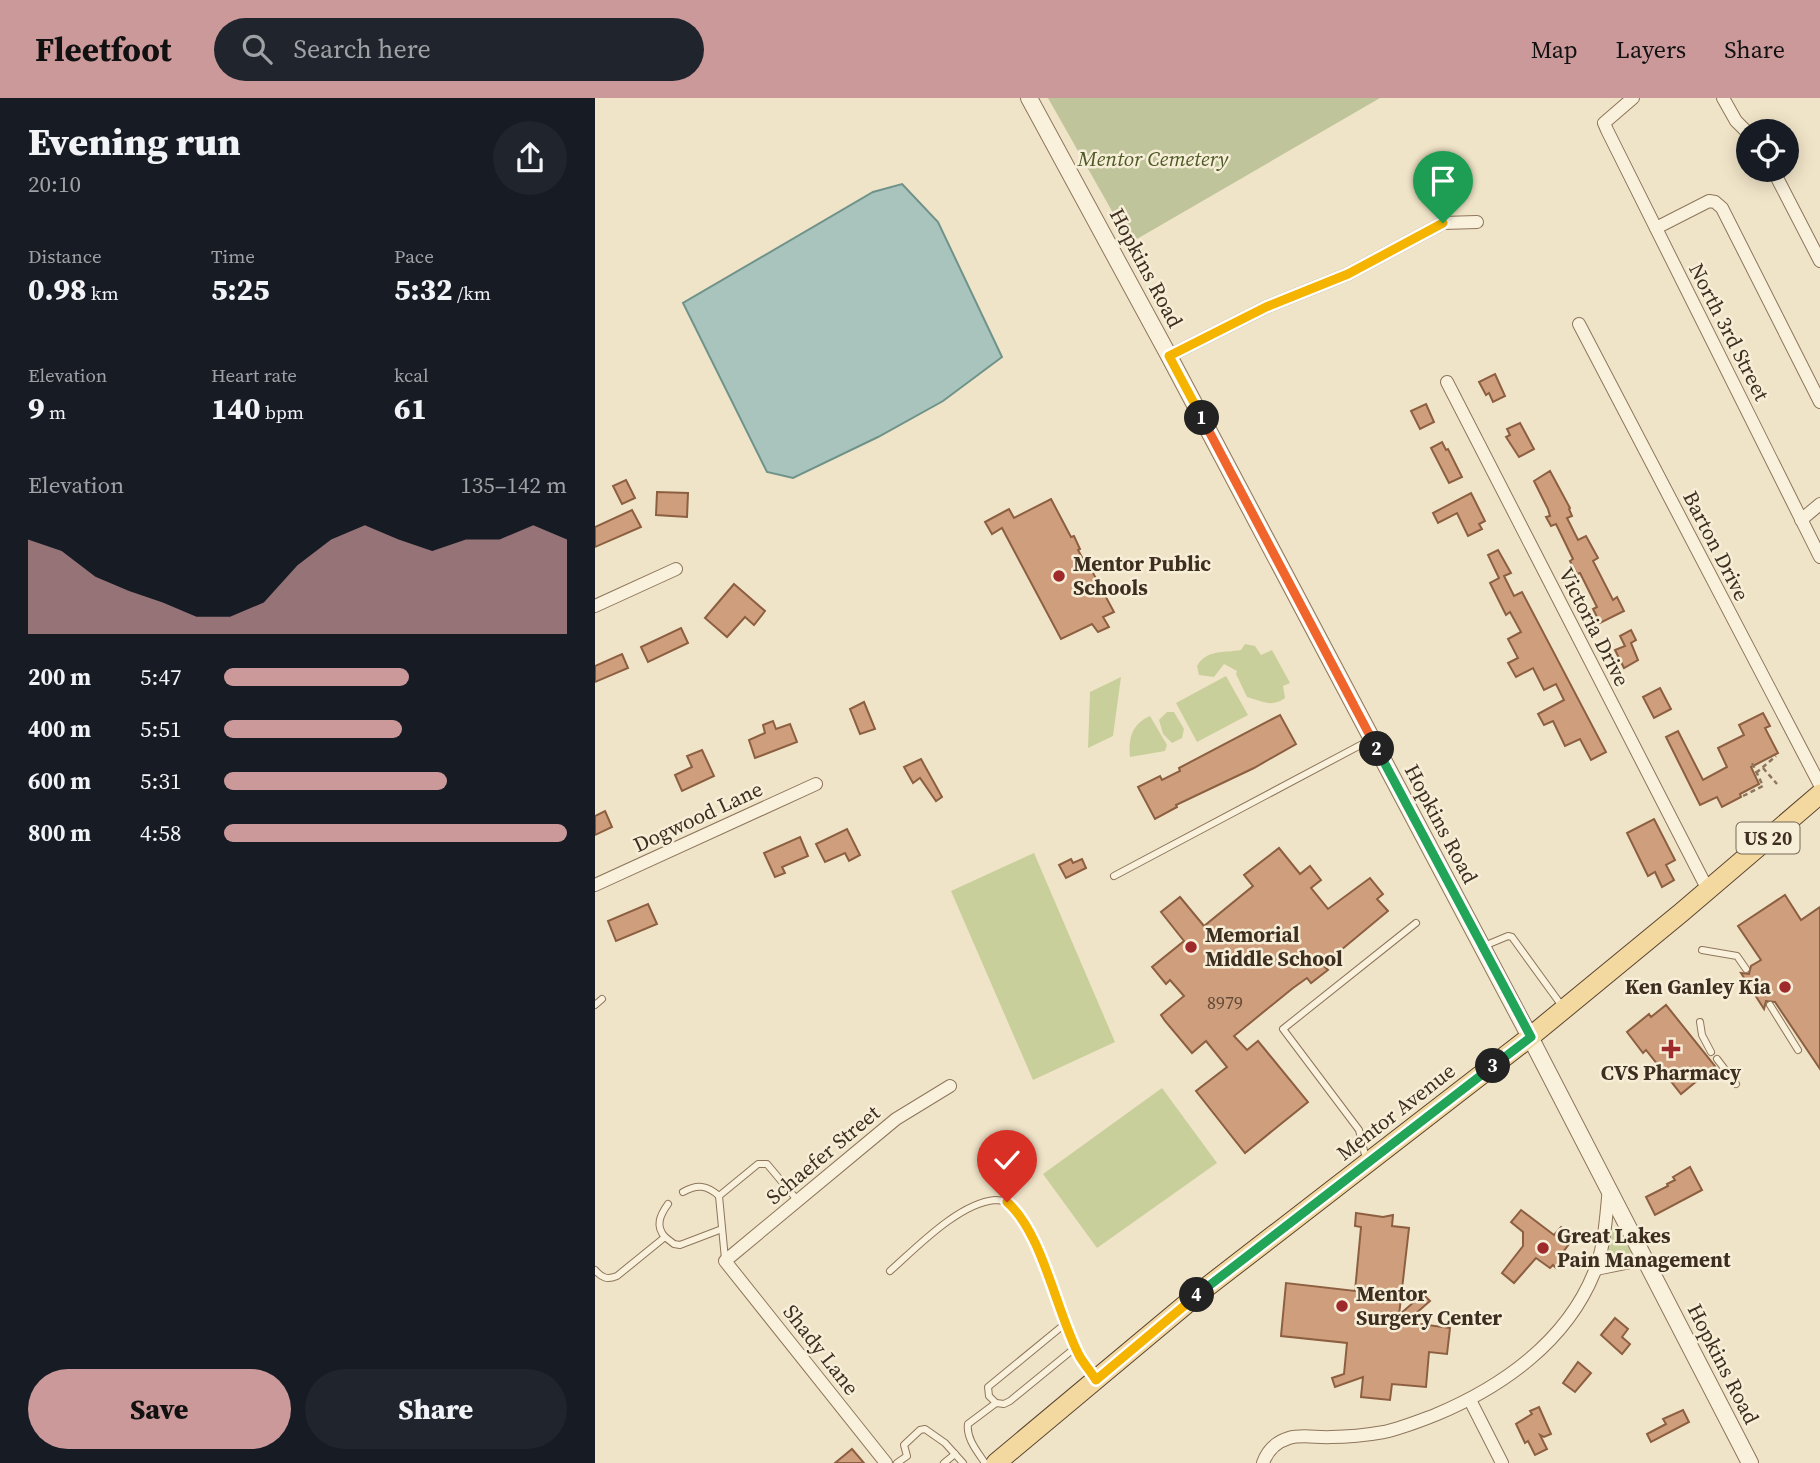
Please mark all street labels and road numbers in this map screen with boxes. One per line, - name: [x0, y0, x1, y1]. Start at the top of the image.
- street label: Hopkins Road: [1103, 203, 1190, 333]
- street label: North 3rd Street: [1682, 258, 1777, 406]
- street label: Barton Drive: [1676, 486, 1757, 606]
- street label: Victoria Drive: [1552, 562, 1637, 691]
- street label: Hopkins Road: [1398, 759, 1485, 889]
- street label: Dogwood Lane: [628, 774, 767, 859]
- road number: US 20: [1737, 822, 1799, 853]
- street label: Mentor Avenue: [1330, 1056, 1461, 1167]
- street label: Schaefer Street: [760, 1098, 886, 1211]
- street label: Shady Lane: [777, 1298, 866, 1401]
- street label: Hopkins Road: [1681, 1299, 1766, 1429]

